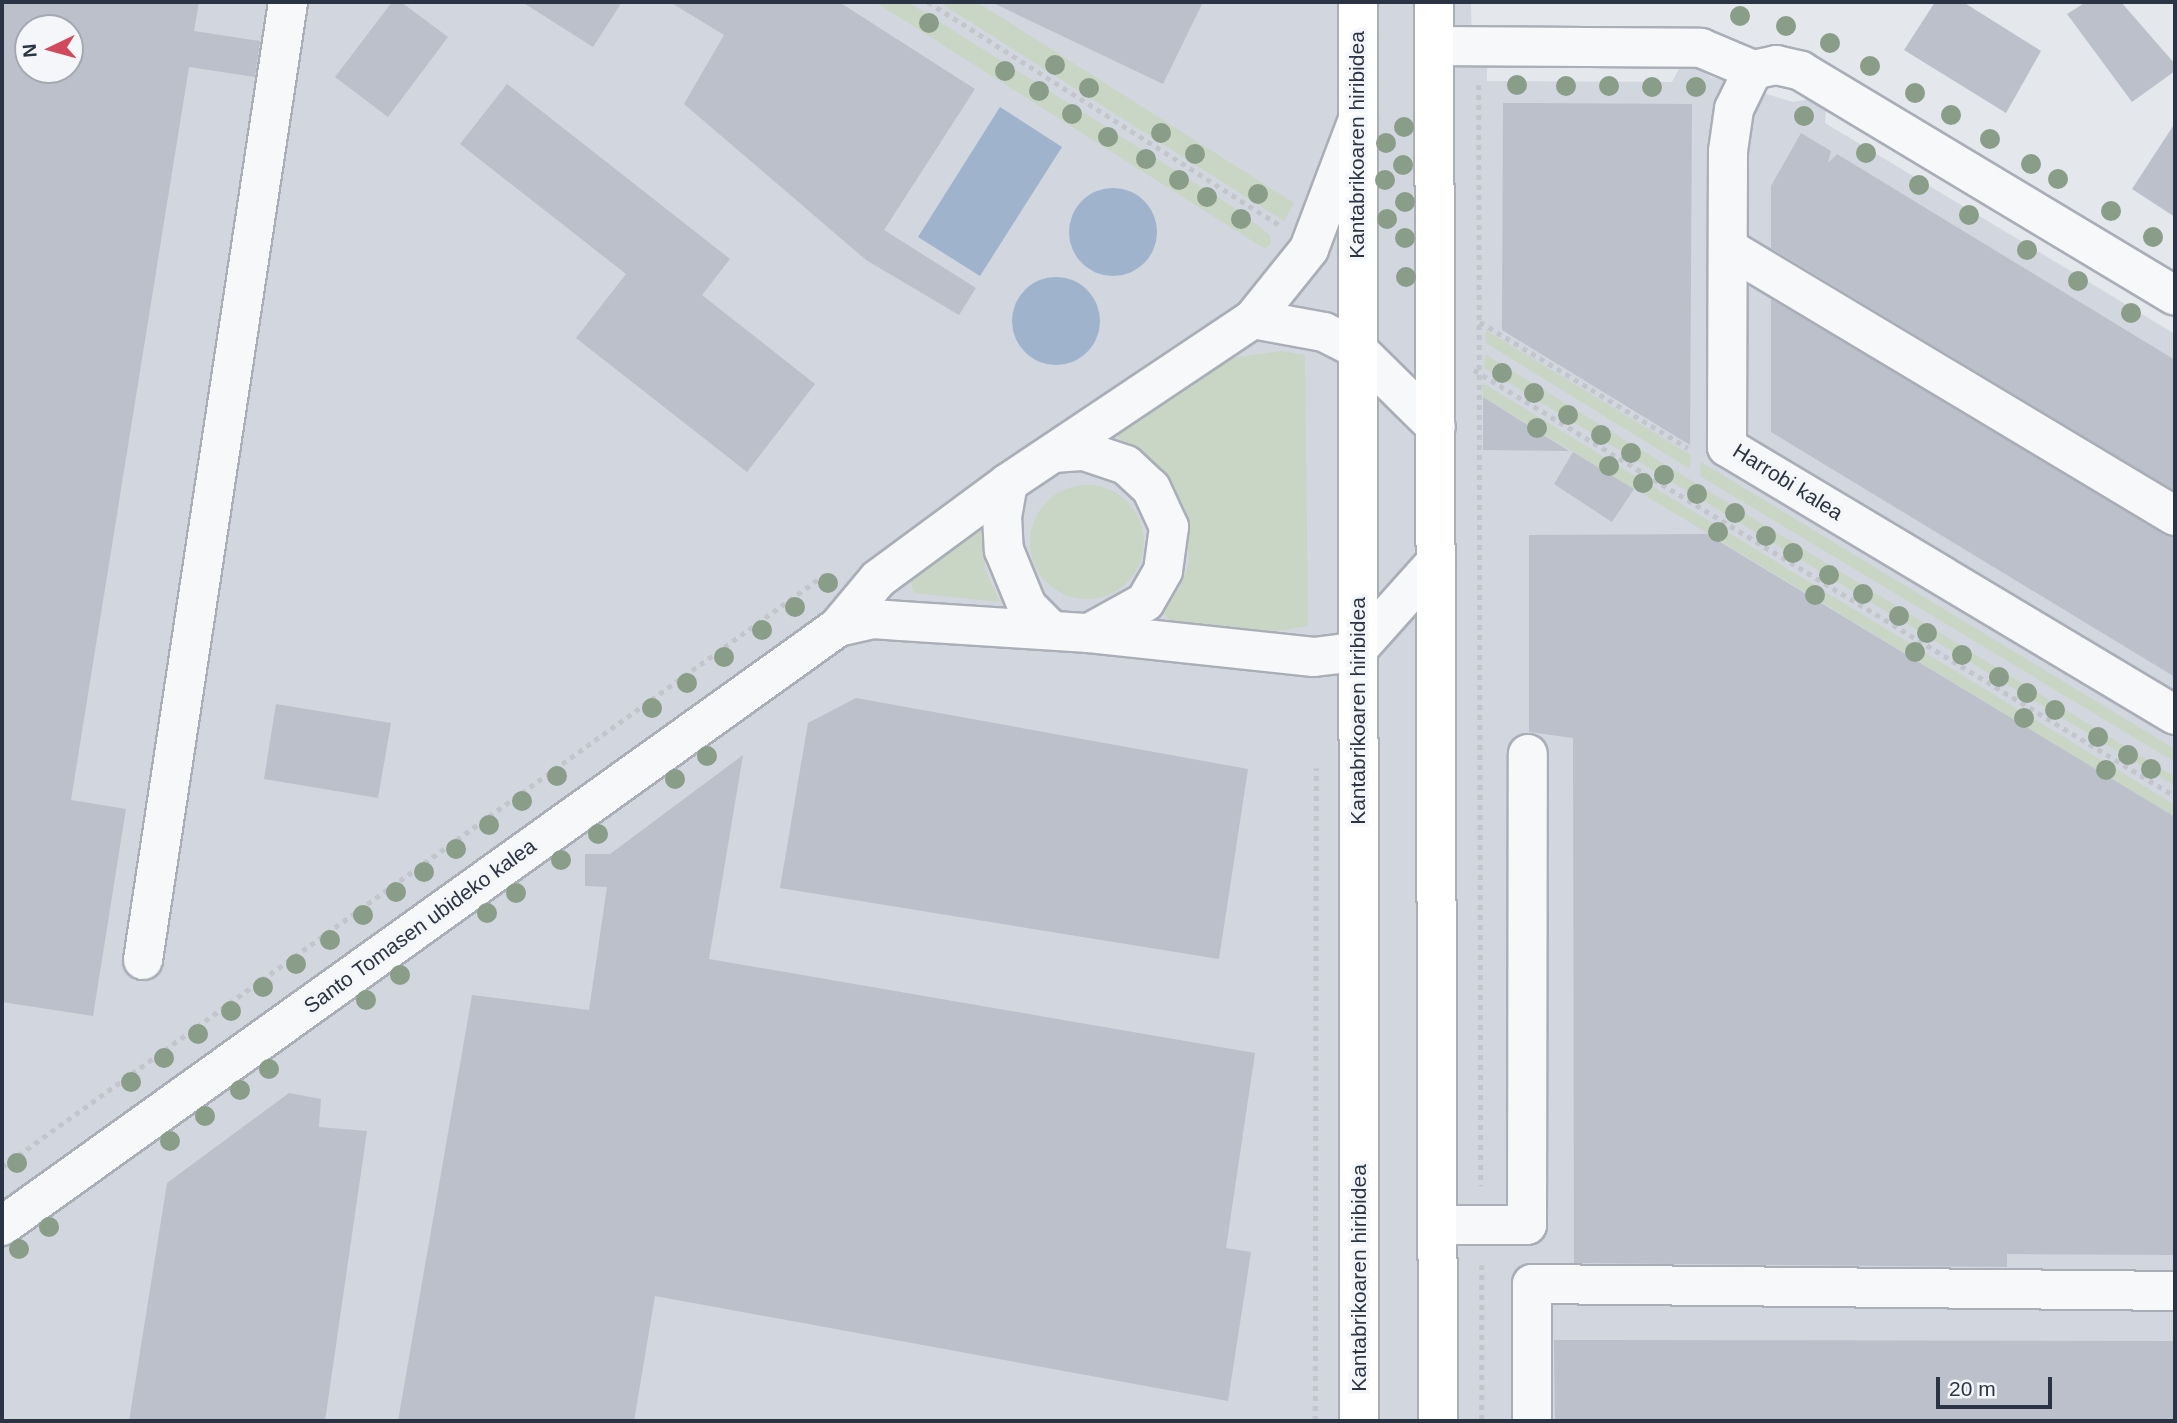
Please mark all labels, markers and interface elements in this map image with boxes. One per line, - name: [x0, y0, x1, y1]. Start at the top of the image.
- north arrow: [14, 14, 84, 84]
- street label: Kantabrikoaren hiribidea: [1344, 31, 1370, 259]
- text: N: [19, 43, 41, 58]
- street label: Harrobi kalea: [1728, 438, 1848, 526]
- street label: Kantabrikoaren hiribidea: [1345, 597, 1371, 825]
- street label: Santo Tomasen ubideko kalea: [299, 833, 541, 1019]
- street label: Kantabrikoaren hiribidea: [1346, 1164, 1372, 1392]
- scale bar: [1939, 1364, 2054, 1408]
- text: 20 m: [1949, 1377, 1996, 1400]

